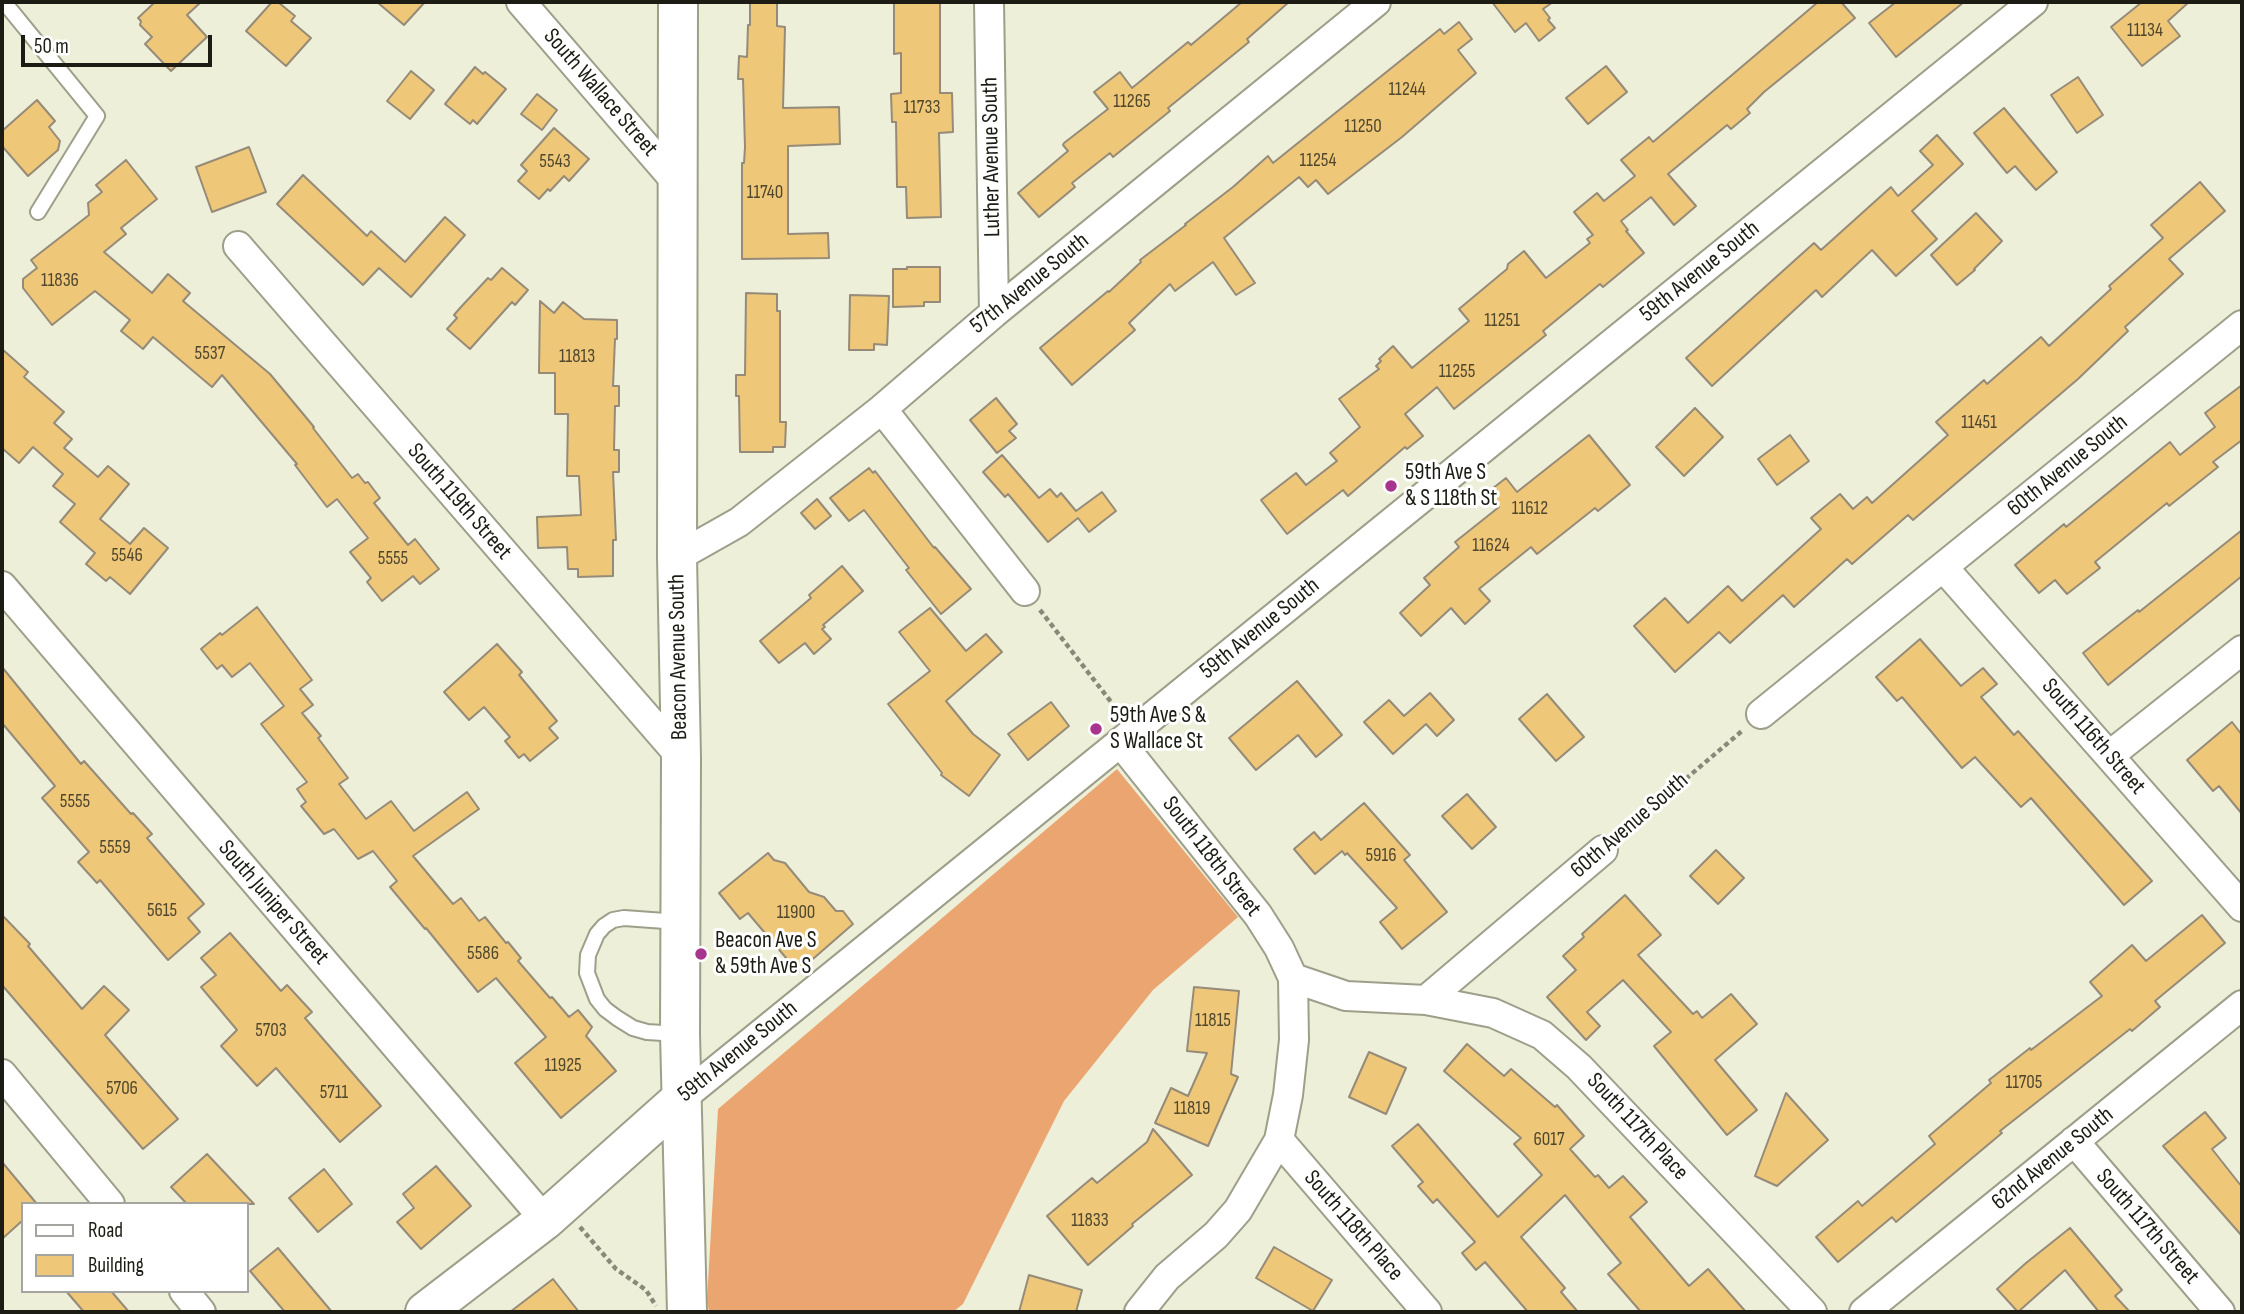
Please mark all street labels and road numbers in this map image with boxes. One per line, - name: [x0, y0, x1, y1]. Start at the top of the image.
- street label: South Wallace Street: [537, 23, 663, 163]
- street label: Luther Avenue South: [977, 77, 1007, 237]
- street label: 59th Avenue South: [1635, 215, 1765, 329]
- street label: 57th Avenue South: [965, 228, 1095, 340]
- street label: 60th Avenue South: [2002, 409, 2134, 523]
- street label: South 119th Street: [401, 438, 517, 566]
- street label: 59th Avenue South: [1195, 572, 1325, 686]
- street label: Beacon Avenue South: [664, 574, 694, 740]
- street label: South 116th Street: [2035, 673, 2151, 801]
- street label: 60th Avenue South: [1566, 767, 1694, 885]
- street label: South 118th Street: [1156, 791, 1266, 923]
- street label: South Juniper Street: [212, 835, 334, 971]
- street label: 59th Avenue South: [673, 995, 803, 1109]
- street label: South 117th Place: [1580, 1068, 1694, 1186]
- street label: 62nd Avenue South: [1987, 1102, 2119, 1216]
- street label: South 117th Street: [2089, 1164, 2205, 1290]
- street label: South 118th Place: [1298, 1165, 1408, 1287]

